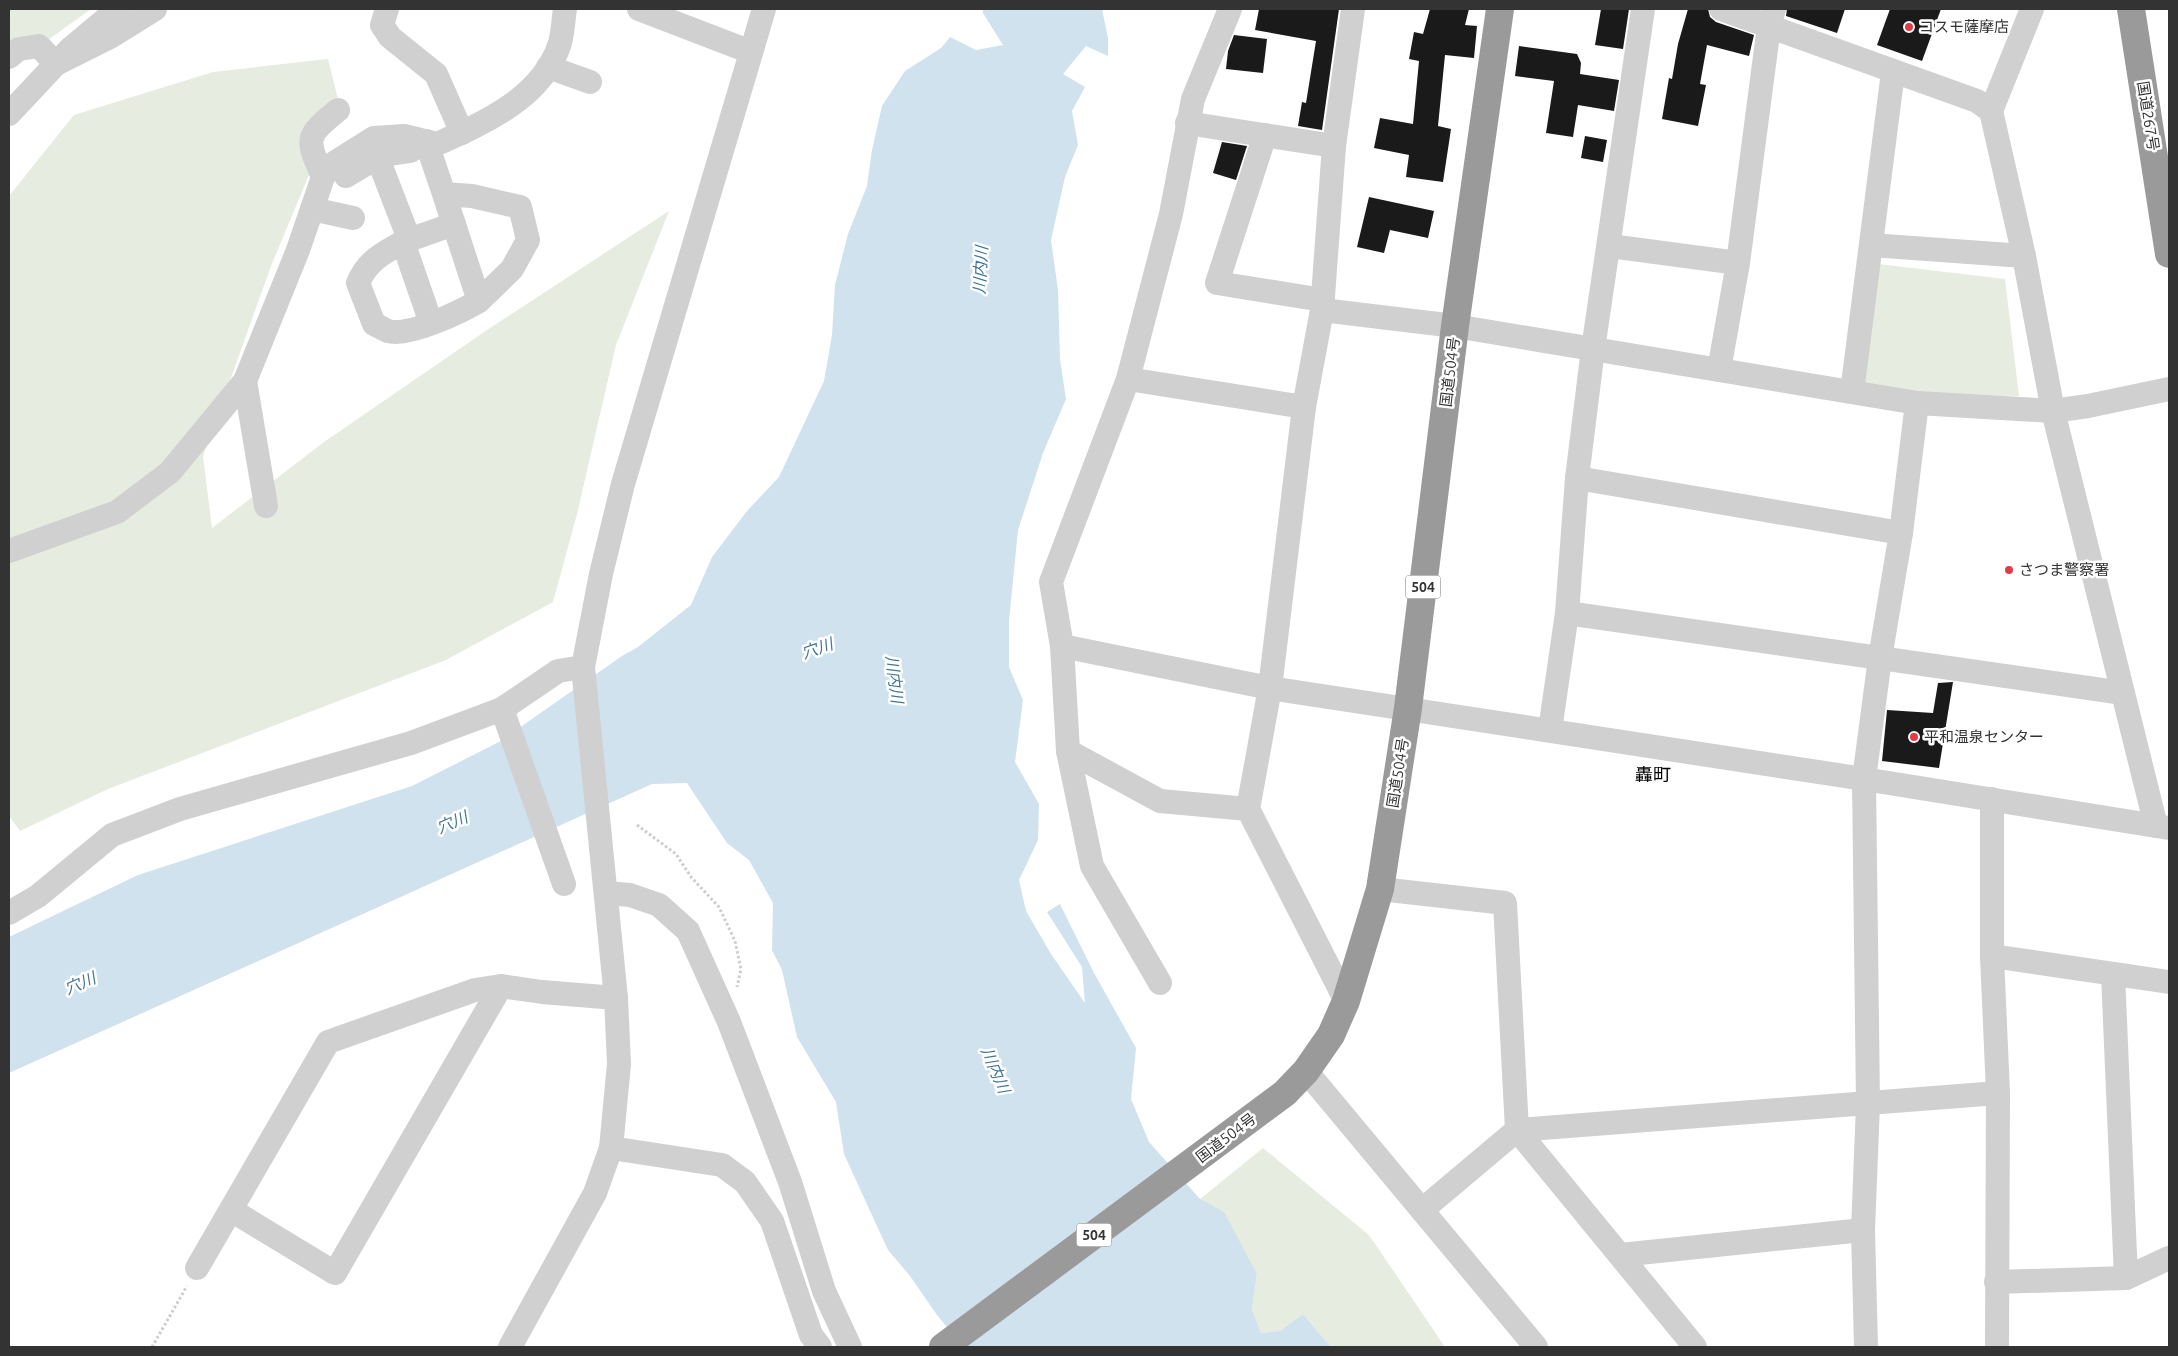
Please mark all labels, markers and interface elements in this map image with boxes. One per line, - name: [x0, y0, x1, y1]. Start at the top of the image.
- place label: コスモ薩摩店: [1919, 18, 2009, 35]
- marker: コスモ薩摩店: [1903, 21, 1915, 33]
- street label: 国道267号: [2135, 80, 2162, 152]
- water label: 川内川: [970, 244, 990, 294]
- street label: 国道504号: [1437, 336, 1462, 408]
- place label: さつま警察署: [2019, 561, 2109, 578]
- marker: さつま警察署: [2003, 564, 2015, 576]
- road number: 504: [1406, 576, 1440, 598]
- water label: 穴川: [799, 634, 837, 662]
- water label: 川内川: [883, 654, 907, 706]
- place label: 平和温泉センター: [1924, 728, 2044, 745]
- marker: 平和温泉センター: [1908, 731, 1920, 743]
- street label: 国道504号: [1384, 737, 1411, 809]
- district label: 轟町: [1635, 764, 1671, 784]
- water label: 穴川: [434, 807, 472, 837]
- water label: 穴川: [62, 968, 100, 998]
- water label: 川内川: [978, 1044, 1014, 1097]
- street label: 国道504号: [1192, 1110, 1259, 1166]
- road number: 504: [1076, 1224, 1112, 1246]

